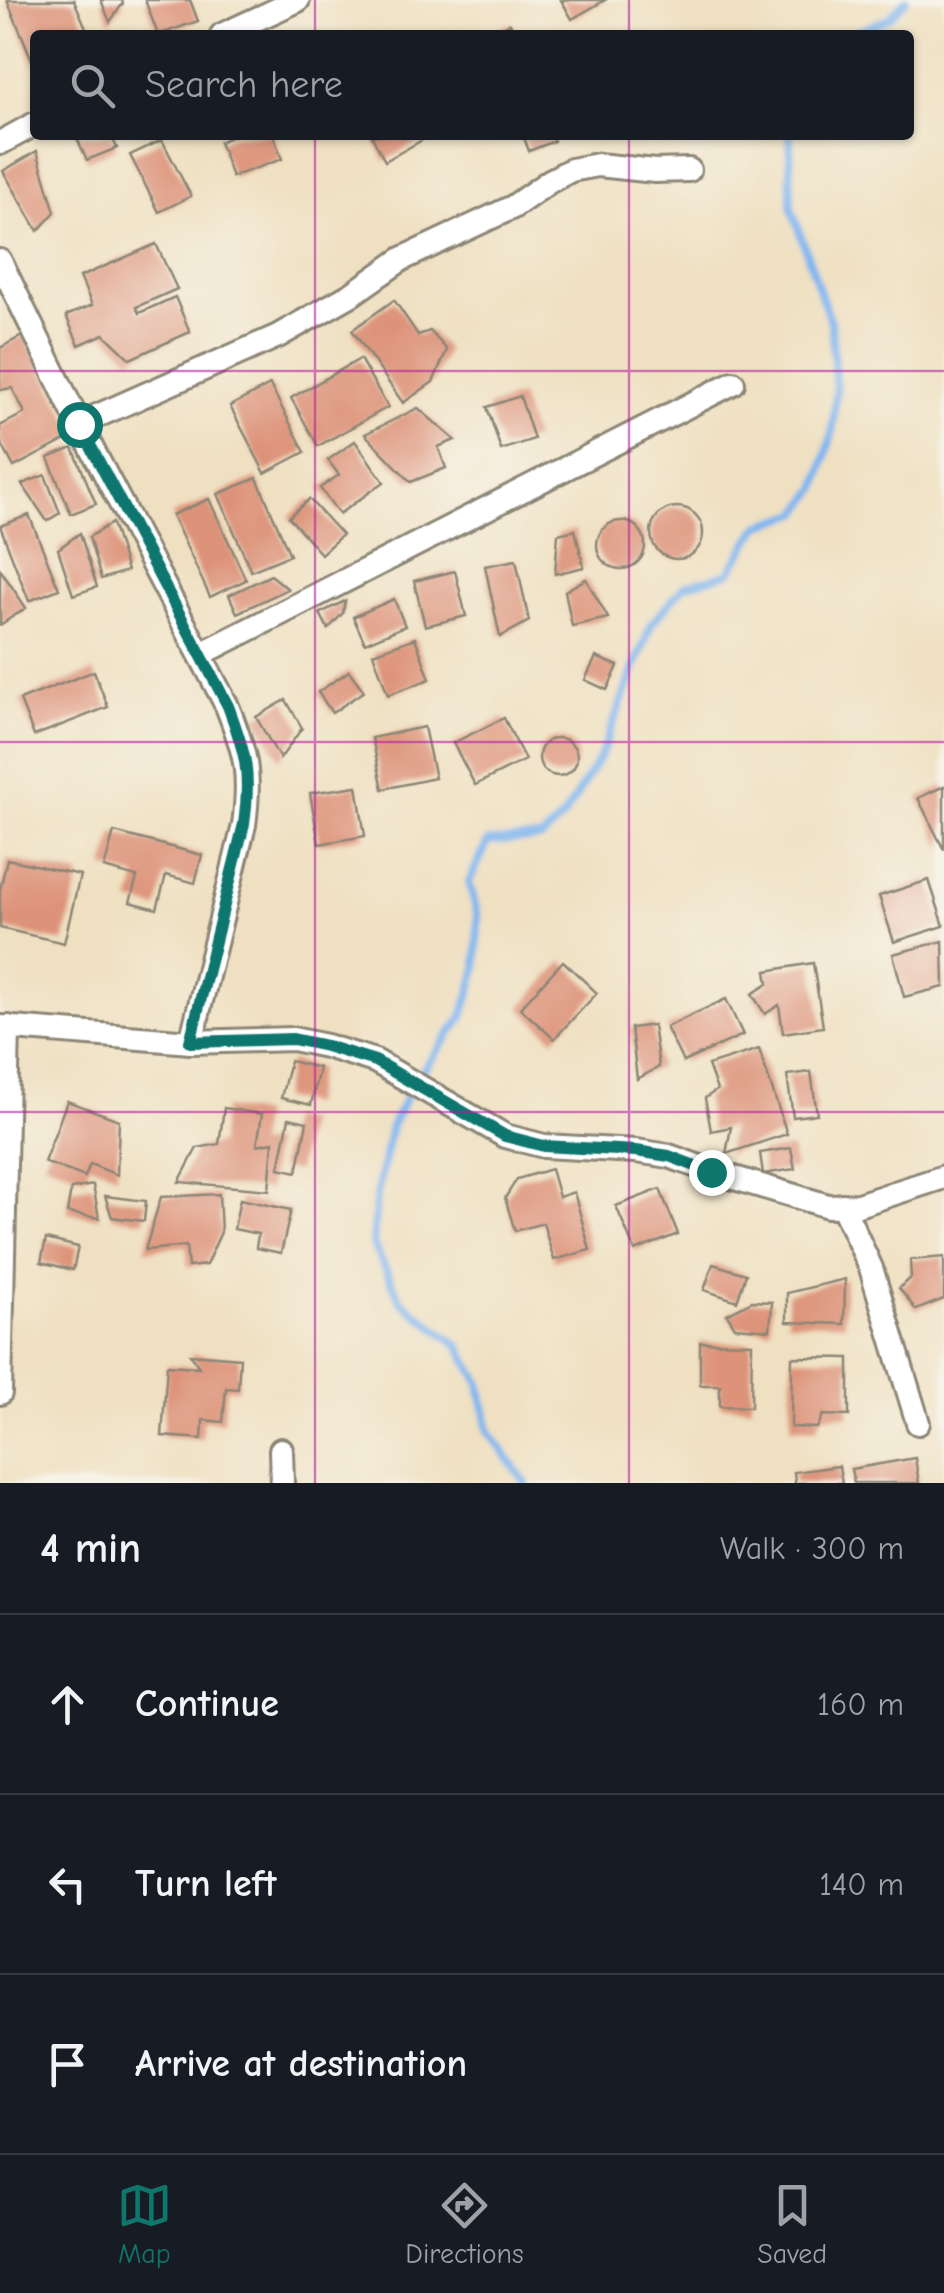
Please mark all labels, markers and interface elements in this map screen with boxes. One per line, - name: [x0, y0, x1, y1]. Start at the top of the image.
- search box: [30, 30, 914, 140]
- icon: search: [65, 58, 120, 113]
- text: Search here: [145, 63, 343, 107]
- route start: [57, 402, 103, 448]
- route end: [689, 1150, 735, 1196]
- text: 4 min: [40, 1524, 141, 1573]
- text: Walk · 300 m: [720, 1530, 904, 1567]
- icon: ahead: [40, 1677, 95, 1732]
- text: Continue: [135, 1682, 279, 1726]
- text: 160 m: [817, 1686, 904, 1723]
- icon: left: [40, 1857, 95, 1912]
- text: Turn left: [135, 1862, 276, 1906]
- text: 140 m: [819, 1866, 904, 1903]
- icon: arrive: [40, 2037, 95, 2092]
- text: Arrive at destination: [135, 2042, 467, 2086]
- tab: Map: [117, 2178, 172, 2270]
- tab: Directions: [405, 2178, 524, 2270]
- tab: Saved: [757, 2178, 827, 2270]

